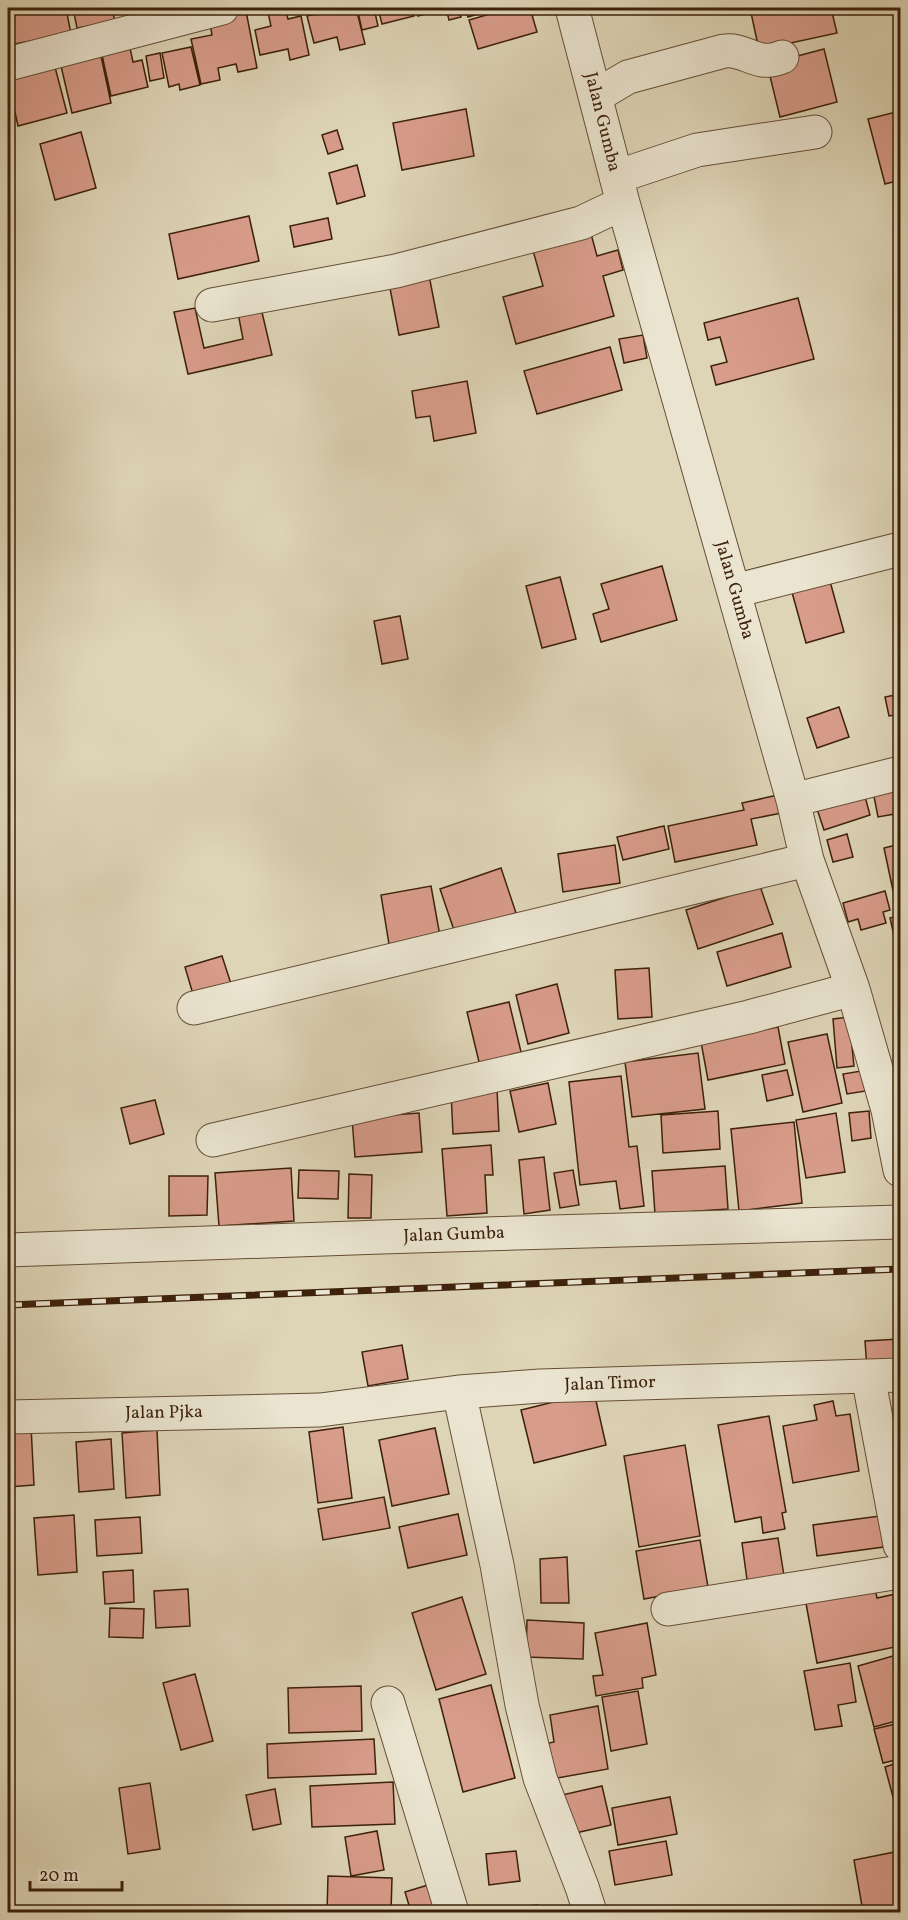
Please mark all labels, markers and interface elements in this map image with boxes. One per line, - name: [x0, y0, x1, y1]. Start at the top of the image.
- street label: Jalan Gumba: [578, 70, 626, 174]
- street label: Jalan Gumba: [708, 538, 760, 642]
- street label: Jalan Gumba: [403, 1221, 505, 1249]
- street label: Jalan Timor: [564, 1370, 656, 1398]
- street label: Jalan Pjka: [125, 1400, 203, 1426]
- scale bar: [30, 1854, 122, 1892]
- text: 20 m: [39, 1864, 79, 1889]

